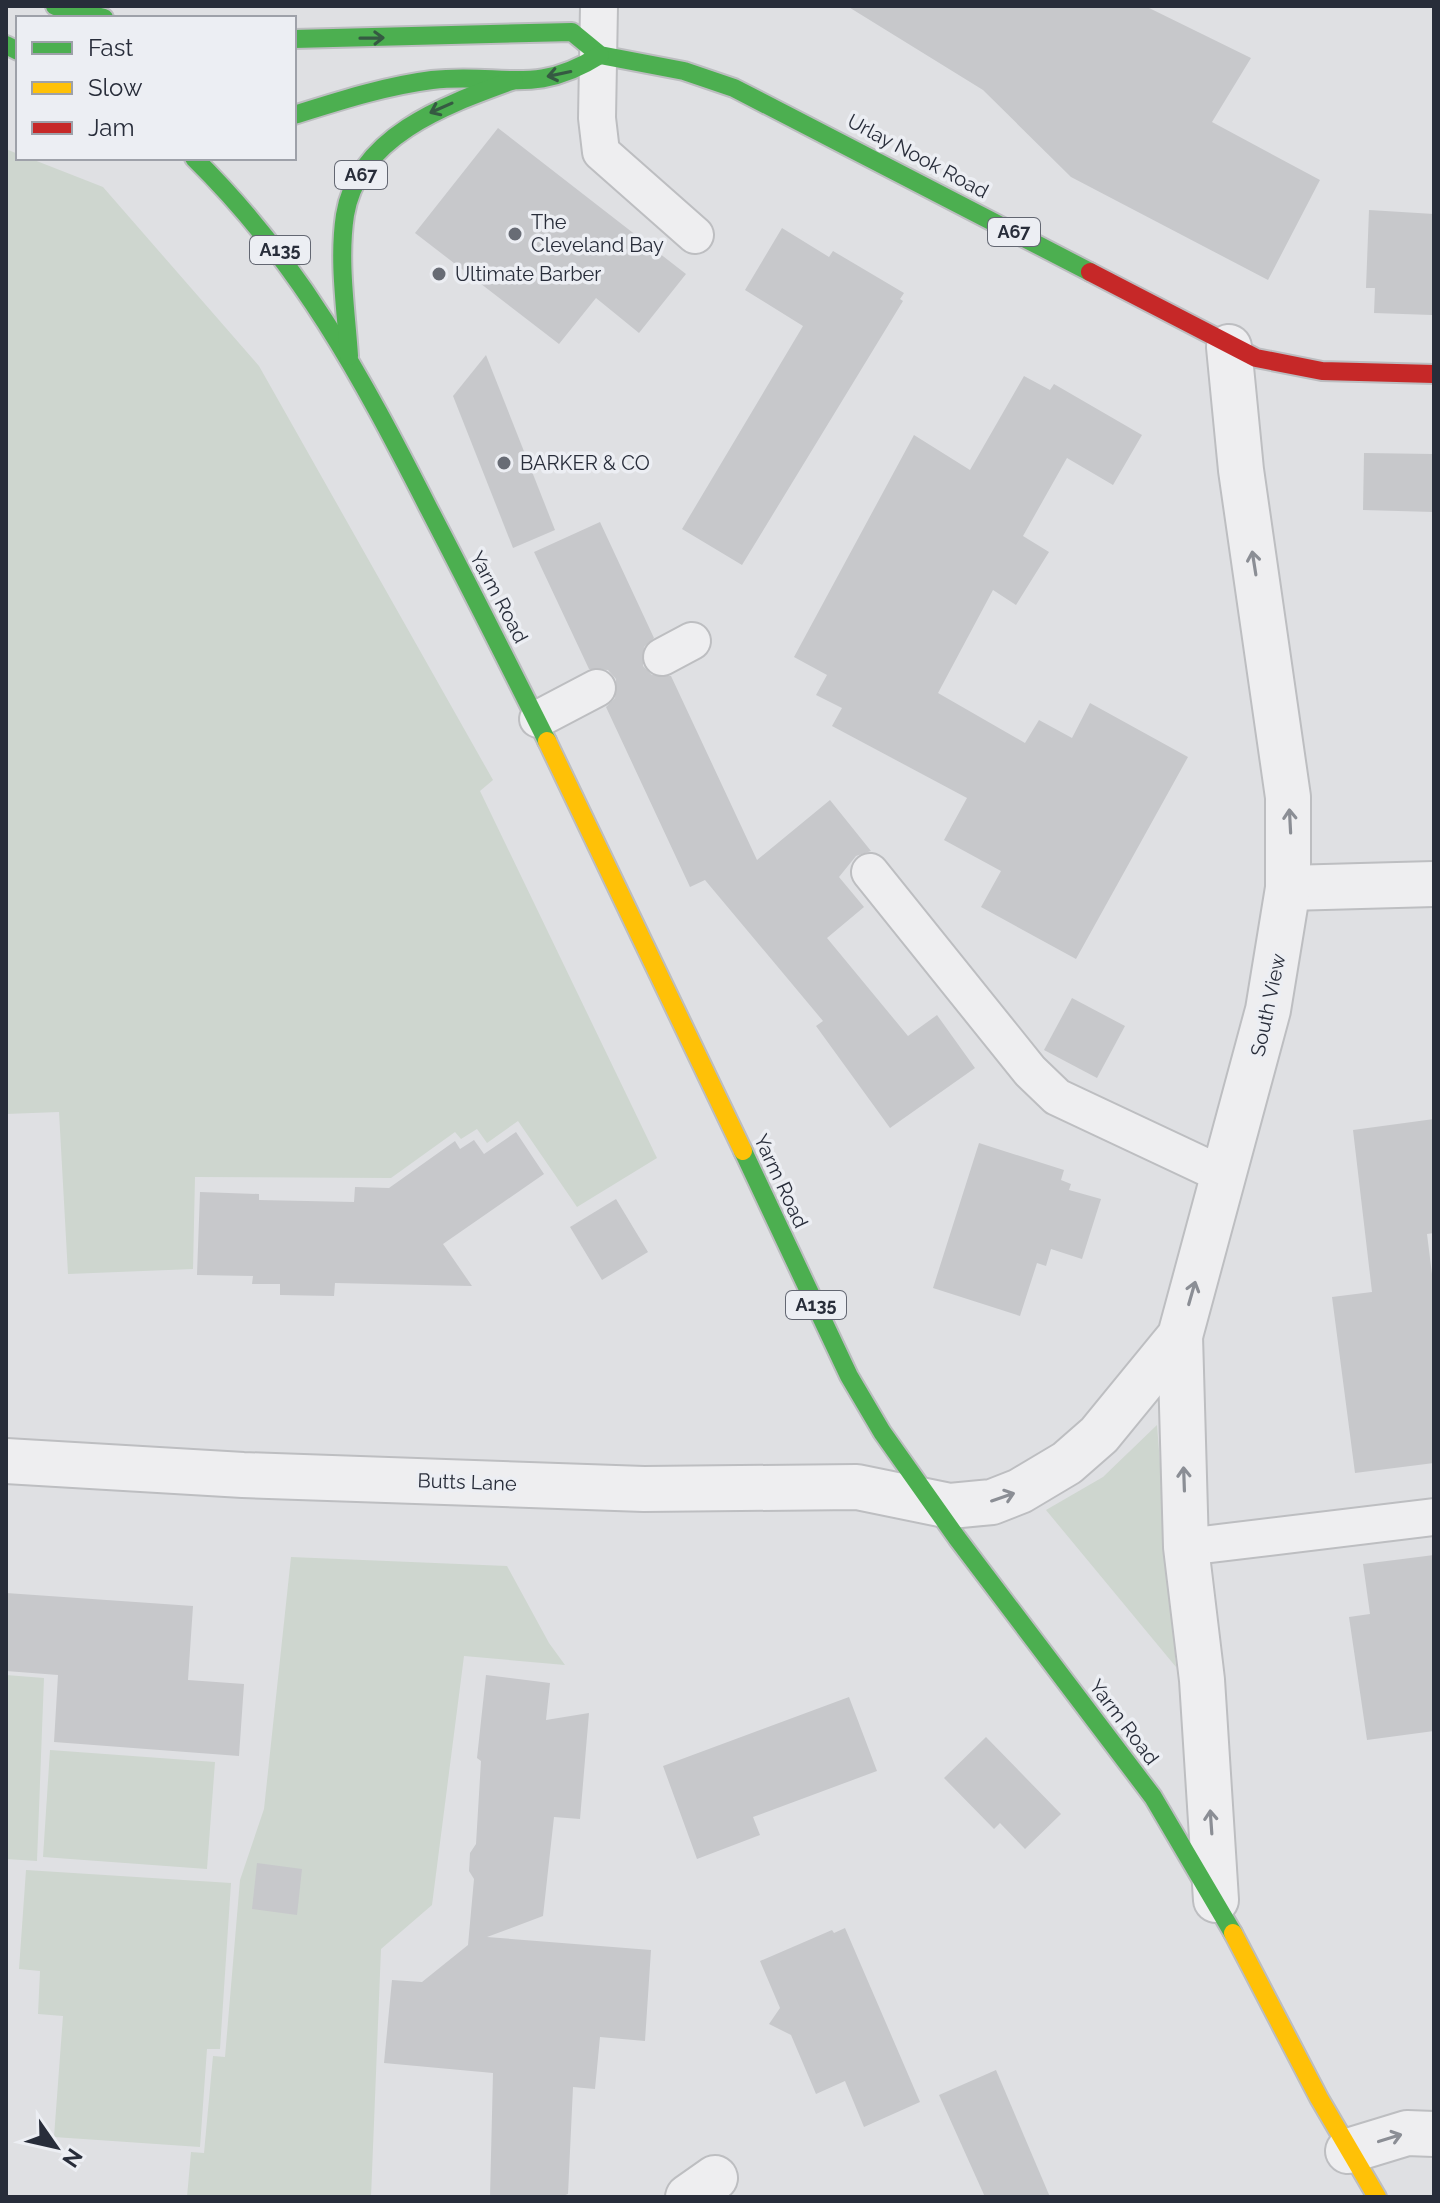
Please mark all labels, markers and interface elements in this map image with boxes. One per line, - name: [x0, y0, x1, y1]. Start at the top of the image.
- legend: [16, 16, 296, 160]
- one-way arrow: [358, 30, 385, 46]
- text: Fast: [88, 33, 133, 62]
- one-way arrow: [546, 67, 572, 82]
- text: Slow: [88, 73, 143, 102]
- one-way arrow: [430, 102, 454, 117]
- street label: Urlay Nook Road: [843, 109, 993, 203]
- text: Jam: [88, 113, 134, 142]
- road number: A67: [335, 161, 387, 189]
- place label: The Cleveland Bay: [531, 210, 664, 257]
- road number: A67: [988, 218, 1040, 246]
- marker: The Cleveland Bay: [506, 225, 524, 243]
- road number: A135: [250, 236, 310, 264]
- place label: Ultimate Barber: [455, 262, 601, 286]
- marker: Ultimate Barber: [430, 265, 448, 283]
- place label: BARKER & CO: [520, 451, 650, 475]
- marker: BARKER & CO: [495, 454, 513, 472]
- street label: Yarm Road: [465, 547, 533, 647]
- one-way arrow: [1246, 551, 1261, 577]
- one-way arrow: [1282, 808, 1297, 835]
- street label: South View: [1245, 951, 1291, 1059]
- street label: Yarm Road: [749, 1130, 813, 1232]
- one-way arrow: [1186, 1281, 1200, 1306]
- road number: A135: [786, 1291, 846, 1319]
- one-way arrow: [1176, 1466, 1191, 1493]
- street label: Butts Lane: [417, 1468, 517, 1496]
- one-way arrow: [991, 1489, 1016, 1504]
- street label: Yarm Road: [1084, 1675, 1164, 1769]
- one-way arrow: [1203, 1809, 1218, 1836]
- north arrow: [16, 2107, 96, 2187]
- one-way arrow: [1377, 2130, 1403, 2145]
- text: N: [57, 2144, 88, 2172]

